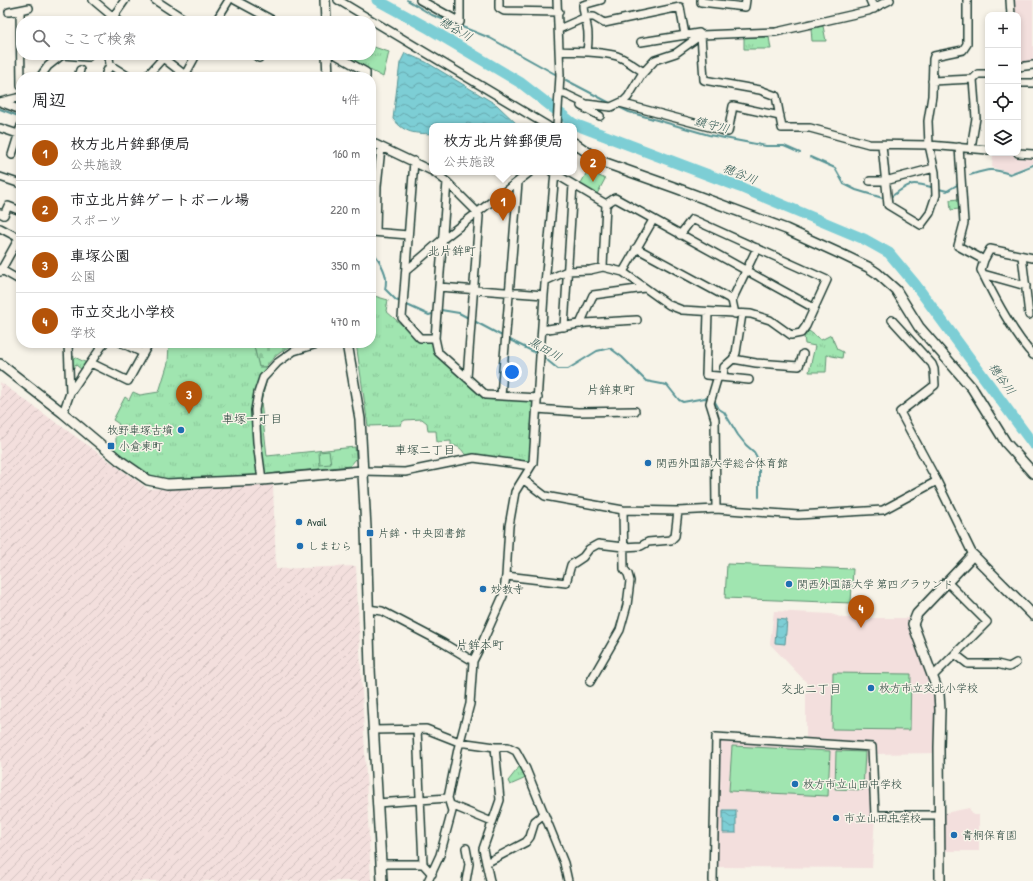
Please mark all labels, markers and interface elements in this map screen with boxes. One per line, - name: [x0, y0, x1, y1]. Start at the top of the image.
- water label: 穂谷川: [436, 12, 476, 45]
- map controls: [985, 12, 1021, 156]
- button: +: [985, 12, 1021, 48]
- search box: [16, 16, 376, 60]
- icon: search: [30, 27, 52, 49]
- text: ここで検索: [62, 28, 137, 49]
- button: −: [985, 48, 1021, 84]
- button: locate: [985, 84, 1021, 120]
- text: 周辺: [32, 88, 66, 111]
- text: 4件: [342, 90, 360, 108]
- water label: 鎮守川: [693, 112, 732, 137]
- button: layers: [985, 120, 1021, 156]
- popup: [429, 123, 577, 175]
- text: 枚方北片鉾郵便局: [443, 130, 563, 151]
- text: 枚方北片鉾郵便局: [70, 133, 190, 154]
- text: 1: [43, 144, 47, 162]
- text: 160 m: [332, 144, 360, 162]
- pin: 2: [580, 149, 606, 182]
- text: 公共施設: [443, 152, 495, 170]
- text: 公共施設: [70, 155, 122, 173]
- water label: 穂谷川: [720, 159, 760, 188]
- pin: 1: [490, 188, 516, 221]
- text: 市立北片鉾ゲートボール場: [70, 189, 249, 210]
- text: 2: [42, 200, 48, 218]
- text: 220 m: [330, 200, 360, 218]
- text: スポーツ: [70, 211, 122, 229]
- district label: 北片鉾町: [428, 242, 476, 259]
- text: 車塚公園: [70, 245, 130, 266]
- text: 3: [42, 256, 48, 274]
- text: 350 m: [331, 256, 360, 274]
- text: 公園: [70, 267, 96, 285]
- text: 市立交北小学校: [70, 301, 175, 322]
- text: 4: [43, 312, 47, 330]
- text: 470 m: [331, 312, 360, 330]
- text: 学校: [70, 323, 96, 341]
- water label: 黒田川: [525, 332, 565, 365]
- water label: 穂谷川: [985, 359, 1020, 398]
- your location: [502, 362, 522, 382]
- pin: 3: [176, 381, 202, 414]
- district label: 片鉾東町: [587, 381, 635, 398]
- district label: 車塚一丁目: [222, 410, 282, 427]
- place label: 牧野車塚古墳: [107, 423, 173, 437]
- marker: 牧野車塚古墳: [176, 425, 186, 435]
- place label: 小倉東町: [119, 439, 163, 453]
- marker: 小倉東町: [106, 441, 116, 451]
- district label: 車塚二丁目: [395, 441, 455, 458]
- place label: 関西外国語大学総合体育館: [656, 456, 788, 470]
- marker: 関西外国語大学総合体育館: [643, 458, 653, 468]
- place label: Avail: [307, 515, 327, 529]
- marker: Avail: [294, 517, 304, 527]
- place label: 片鉾・中央図書館: [378, 526, 466, 540]
- marker: 片鉾・中央図書館: [365, 528, 375, 538]
- place label: しまむら: [308, 539, 352, 553]
- marker: しまむら: [295, 541, 305, 551]
- place label: 関西外国語大学 第四グラウンド: [797, 577, 954, 591]
- marker: 関西外国語大学 第四グラウンド: [784, 579, 794, 589]
- place label: 妙教寺: [491, 582, 524, 596]
- marker: 妙教寺: [478, 584, 488, 594]
- pin: 4: [848, 595, 874, 628]
- district label: 片鉾本町: [456, 636, 504, 653]
- district label: 交北二丁目: [781, 680, 841, 697]
- place label: 枚方市立交北小学校: [879, 681, 978, 695]
- marker: 枚方市立交北小学校: [866, 683, 876, 693]
- place label: 枚方市立山田中学校: [803, 777, 902, 791]
- marker: 枚方市立山田中学校: [790, 779, 800, 789]
- place label: 市立山田中学校: [844, 811, 921, 825]
- marker: 市立山田中学校: [831, 813, 841, 823]
- place label: 青桐保育園: [962, 828, 1017, 842]
- marker: 青桐保育園: [949, 830, 959, 840]

